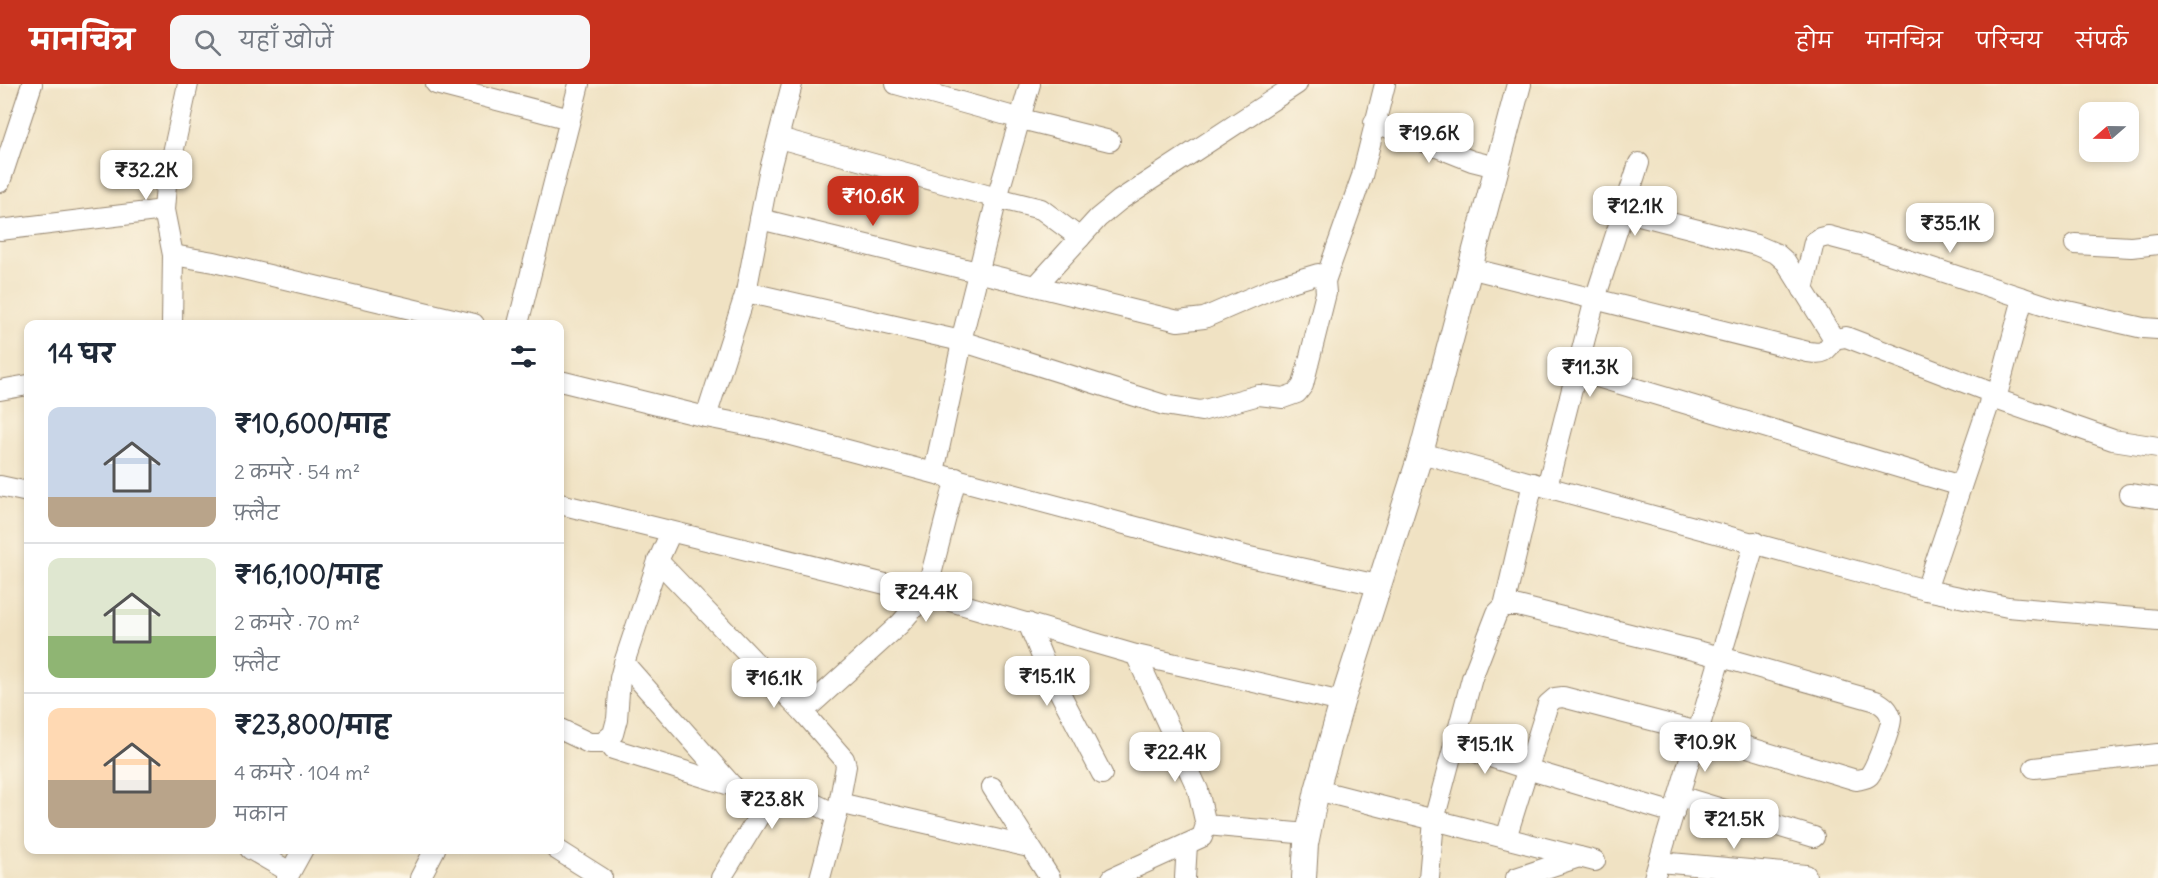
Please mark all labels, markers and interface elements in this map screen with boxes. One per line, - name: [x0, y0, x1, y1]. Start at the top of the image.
- search box: [170, 15, 590, 69]
- text: मानचित्र: [30, 22, 134, 58]
- icon: search: [191, 26, 224, 59]
- text: यहाँ खोजें: [239, 26, 333, 54]
- text: होम: [1796, 27, 1833, 54]
- text: मानचित्र: [1866, 27, 1943, 54]
- text: परिचय: [1976, 27, 2042, 54]
- text: संपर्क: [2075, 27, 2128, 54]
- north arrow: [2079, 102, 2139, 162]
- map controls: [2079, 102, 2139, 162]
- pin: ₹19.6K: [1380, 113, 1478, 164]
- text: ₹19.6K: [1399, 120, 1459, 145]
- pin: ₹32.2K: [97, 150, 195, 201]
- text: ₹32.2K: [114, 157, 178, 182]
- pin: ₹10.6K: [824, 176, 922, 227]
- text: ₹10.6K: [842, 183, 904, 208]
- pin: ₹12.1K: [1586, 186, 1684, 237]
- text: ₹12.1K: [1607, 193, 1663, 218]
- pin: ₹35.1K: [1901, 203, 1999, 254]
- text: ₹35.1K: [1920, 210, 1980, 235]
- text: 14 घर: [48, 337, 114, 370]
- icon: filters: [507, 340, 540, 373]
- pin: ₹11.3K: [1541, 347, 1639, 398]
- text: ₹11.3K: [1561, 354, 1619, 379]
- text: ₹10,600/माह: [234, 407, 389, 440]
- icon: home: [96, 431, 168, 503]
- text: 2 कमरे · 54 m²: [234, 459, 360, 484]
- text: फ़्लैट: [234, 500, 280, 525]
- text: ₹16,100/माह: [234, 558, 381, 591]
- pin: ₹24.4K: [877, 572, 975, 623]
- text: ₹24.4K: [894, 579, 958, 604]
- icon: home: [96, 582, 168, 654]
- text: 2 कमरे · 70 m²: [234, 610, 360, 635]
- text: फ़्लैट: [234, 651, 280, 676]
- pin: ₹15.1K: [998, 656, 1096, 707]
- pin: ₹16.1K: [725, 658, 823, 709]
- text: ₹15.1K: [1019, 663, 1075, 688]
- text: ₹16.1K: [746, 665, 802, 690]
- text: ₹23,800/माह: [234, 708, 390, 741]
- pin: ₹10.9K: [1656, 722, 1754, 773]
- pin: ₹15.1K: [1436, 724, 1534, 775]
- text: ₹10.9K: [1674, 729, 1736, 754]
- text: ₹15.1K: [1457, 731, 1513, 756]
- icon: home: [96, 732, 168, 804]
- pin: ₹22.4K: [1126, 732, 1224, 783]
- text: ₹22.4K: [1143, 739, 1207, 764]
- text: 4 कमरे · 104 m²: [234, 760, 370, 785]
- pin: ₹23.8K: [723, 779, 821, 830]
- text: ₹23.8K: [740, 786, 804, 811]
- pin: ₹21.5K: [1685, 799, 1783, 850]
- text: मकान: [234, 801, 287, 826]
- text: ₹21.5K: [1704, 806, 1764, 831]

